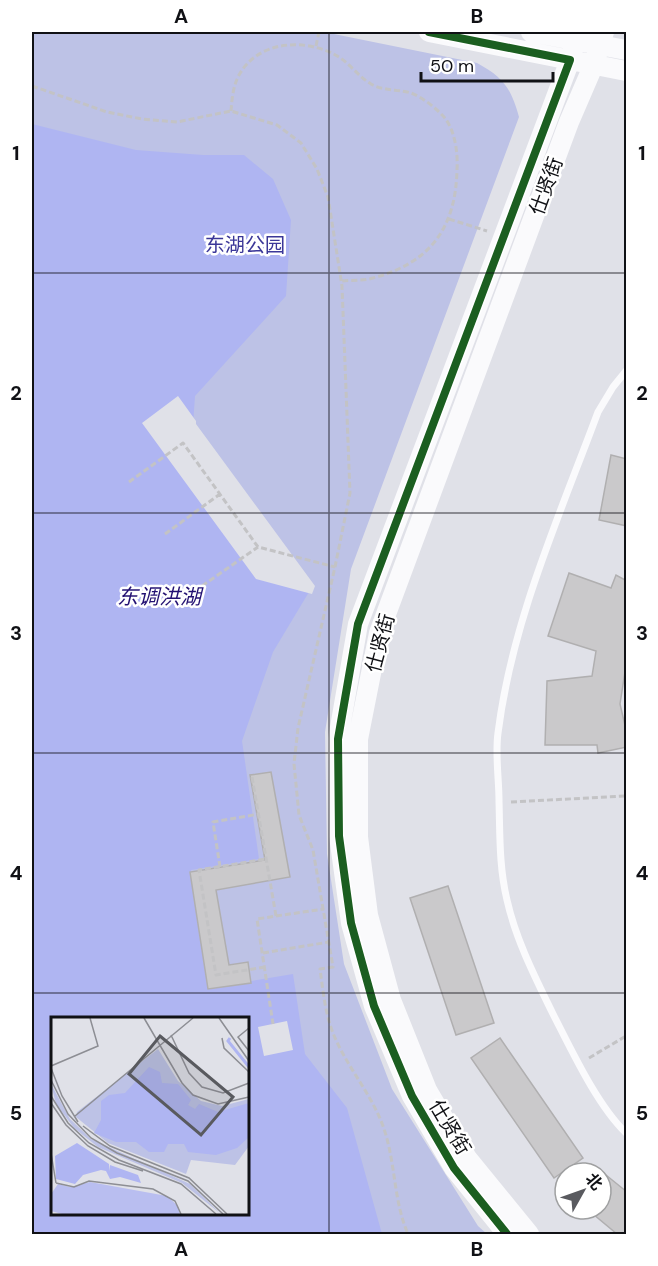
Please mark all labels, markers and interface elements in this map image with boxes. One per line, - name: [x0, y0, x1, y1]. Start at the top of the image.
- text: A: [174, 3, 188, 29]
- text: B: [471, 3, 483, 29]
- scale bar: [421, 45, 553, 83]
- text: 50 m: [430, 54, 474, 78]
- text: 1: [12, 140, 20, 166]
- text: 1: [638, 140, 646, 166]
- street label: 仕贤街: [524, 153, 568, 219]
- park label: 东湖公园: [205, 232, 285, 258]
- text: 2: [10, 380, 22, 406]
- text: 2: [636, 380, 648, 406]
- water label: 东调洪湖: [117, 583, 204, 611]
- street label: 仕贤街: [360, 611, 400, 675]
- text: 3: [10, 620, 22, 646]
- text: 3: [636, 620, 648, 646]
- text: 4: [10, 860, 23, 886]
- text: 4: [636, 860, 649, 886]
- inset map: [51, 1017, 249, 1215]
- street label: 仕贤街: [423, 1095, 477, 1159]
- text: 5: [10, 1100, 22, 1126]
- text: 5: [636, 1100, 648, 1126]
- north arrow: [553, 1161, 613, 1221]
- text: 北: [581, 1169, 607, 1195]
- text: A: [174, 1236, 188, 1262]
- text: B: [471, 1236, 483, 1262]

